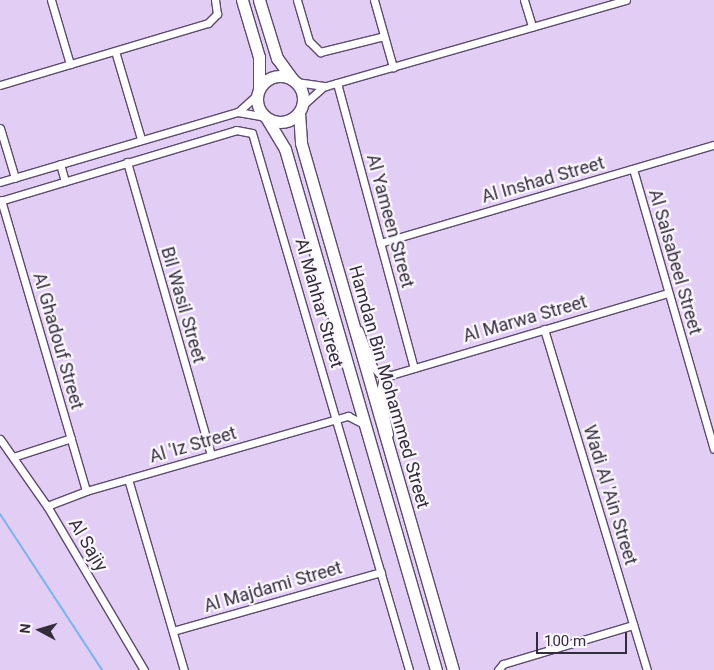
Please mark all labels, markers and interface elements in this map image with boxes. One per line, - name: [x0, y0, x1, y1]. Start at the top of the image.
- street label: Al Yameen Street: [362, 152, 418, 290]
- street label: Al Inshad Street: [479, 152, 607, 208]
- street label: Al Salsabeel Street: [644, 187, 706, 337]
- street label: Al Mahhar Street: [290, 236, 348, 370]
- street label: Bil Wasil Street: [156, 244, 210, 366]
- street label: Hamdan Bin Mohammed Street: [344, 263, 434, 511]
- street label: Al Ghadouf Street: [28, 270, 88, 412]
- street label: Al Marwa Street: [461, 291, 589, 347]
- street label: Al 'Iz Street: [147, 422, 239, 468]
- street label: Wadi Al 'Ain Street: [578, 422, 642, 568]
- street label: Al Sajiy: [64, 514, 112, 576]
- street label: Al Majdami Street: [202, 557, 344, 617]
- north arrow: [15, 605, 65, 655]
- scale bar: [539, 622, 630, 654]
- text: N: [17, 623, 34, 634]
- text: 100 m: [544, 632, 586, 650]

